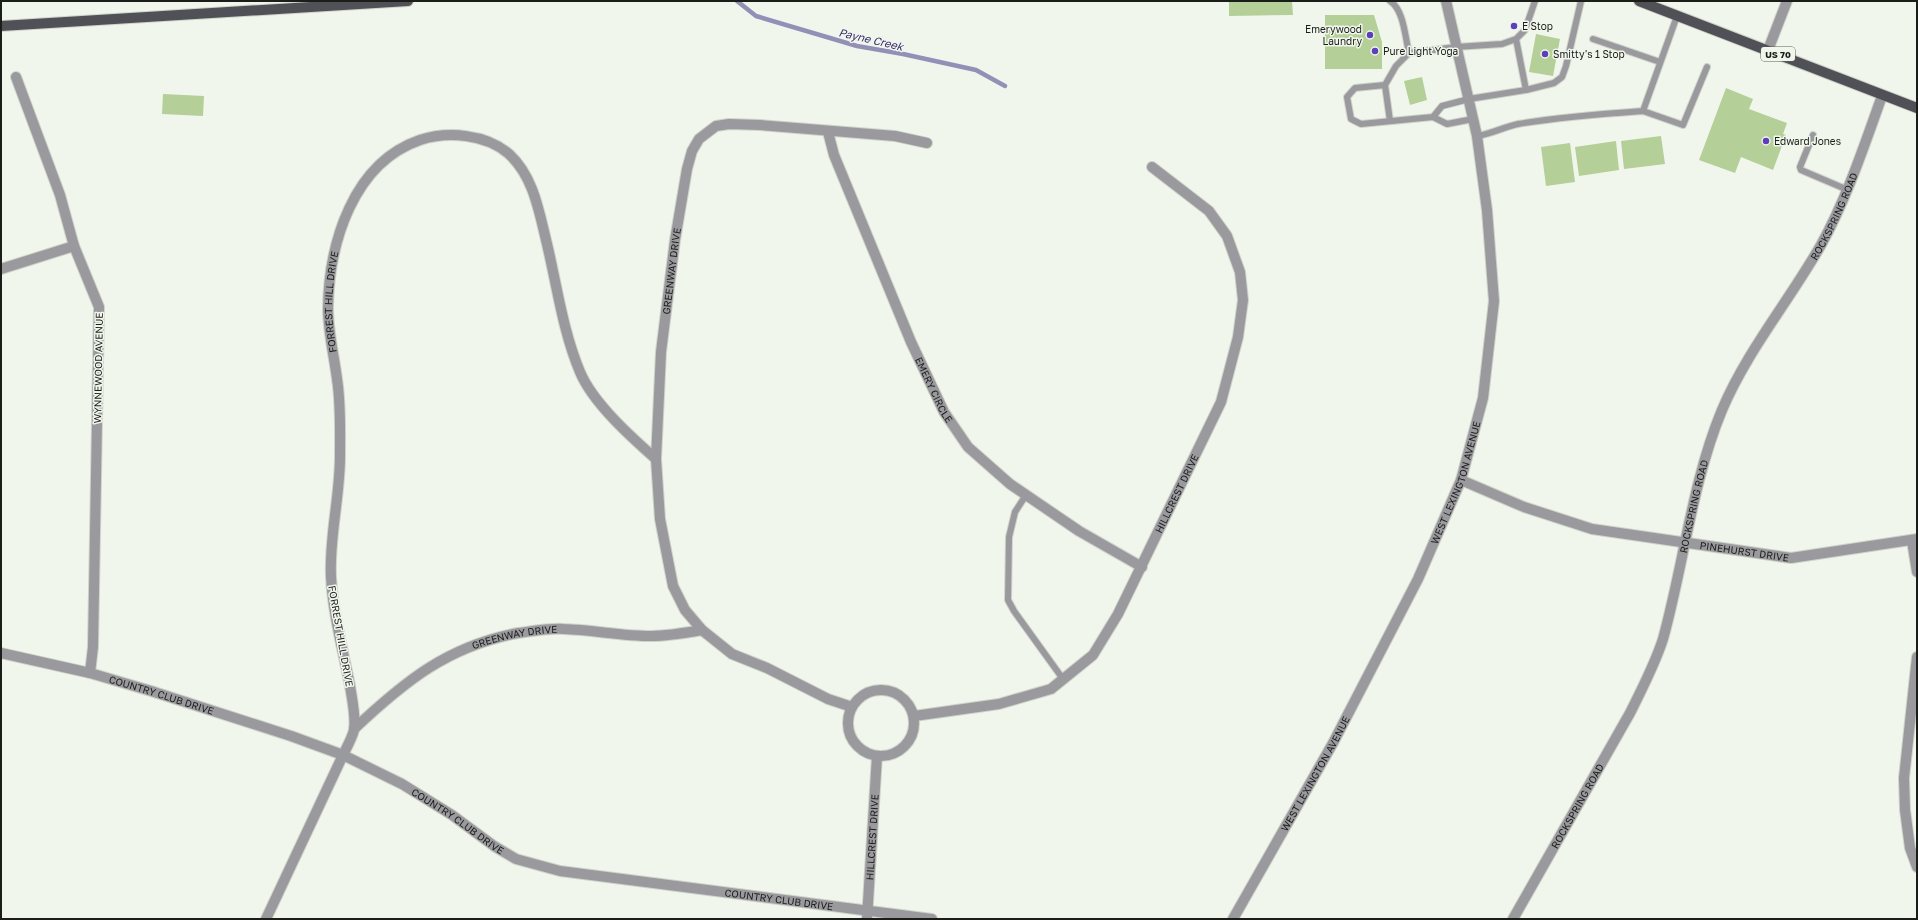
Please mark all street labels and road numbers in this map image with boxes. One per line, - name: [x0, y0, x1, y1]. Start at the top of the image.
- road number: US 70: [1761, 47, 1795, 61]
- street label: ROCKSPRING ROAD: [1808, 171, 1860, 262]
- street label: GREENWAY DRIVE: [660, 227, 683, 315]
- street label: FORREST HILL DRIVE: [322, 250, 341, 354]
- street label: WYNNEWOOD AVENUE: [91, 312, 105, 424]
- street label: EMERY CIRCLE: [913, 355, 955, 425]
- street label: WEST LEXINGTON AVENUE: [1428, 420, 1483, 546]
- street label: HILLCREST DRIVE: [1152, 452, 1201, 535]
- street label: ROCKSPRING ROAD: [1677, 458, 1710, 554]
- street label: PINEHURST DRIVE: [1699, 539, 1790, 564]
- street label: FORREST HILL DRIVE: [326, 585, 356, 687]
- street label: GREENWAY DRIVE: [470, 623, 557, 652]
- street label: COUNTRY CLUB DRIVE: [108, 673, 215, 717]
- street label: WEST LEXINGTON AVENUE: [1278, 714, 1352, 833]
- street label: ROCKSPRING ROAD: [1548, 761, 1606, 850]
- street label: COUNTRY CLUB DRIVE: [409, 785, 506, 857]
- street label: HILLCREST DRIVE: [863, 794, 881, 881]
- street label: COUNTRY CLUB DRIVE: [724, 886, 834, 912]

